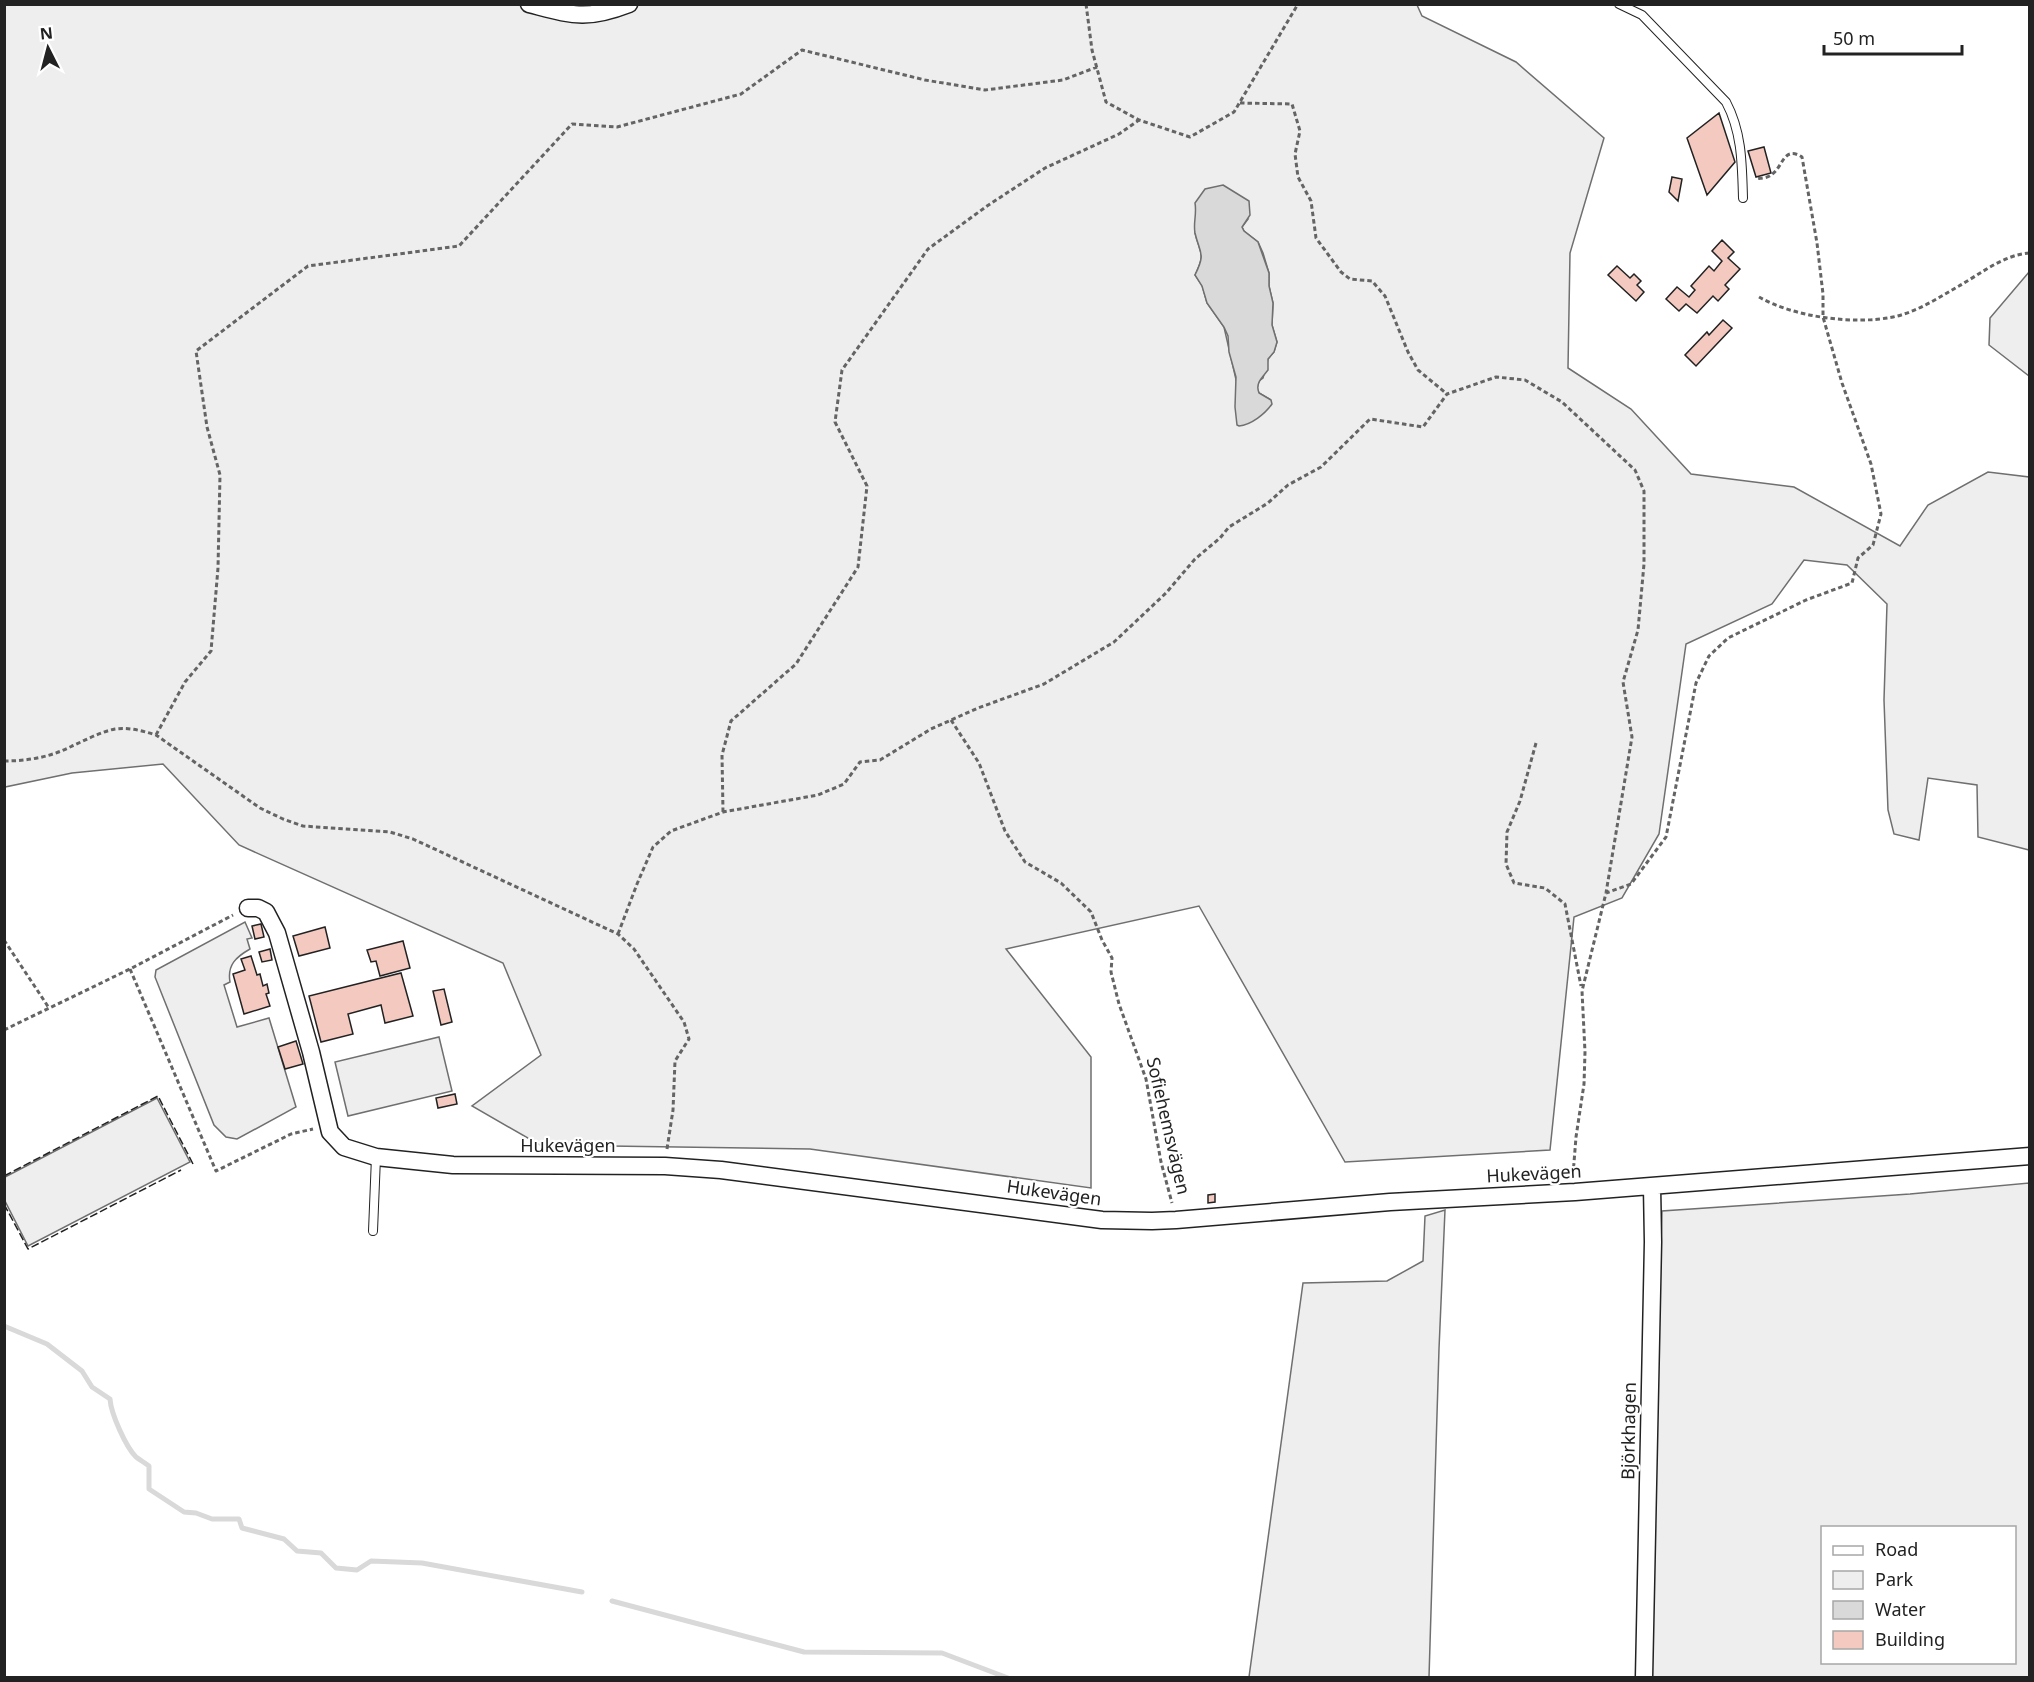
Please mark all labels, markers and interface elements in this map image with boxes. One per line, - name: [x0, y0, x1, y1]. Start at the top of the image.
- north arrow: [18, 18, 78, 78]
- scale bar: [1824, 18, 1962, 56]
- text: N: [39, 21, 54, 45]
- text: 50 m: [1833, 26, 1875, 50]
- street label: Sofiehemsvägen: [1142, 1055, 1196, 1197]
- street label: Hukevägen: [520, 1133, 616, 1157]
- street label: Hukevägen: [1486, 1159, 1582, 1187]
- street label: Hukevägen: [1005, 1173, 1103, 1211]
- street label: Björkhagen: [1615, 1382, 1641, 1480]
- legend: [1821, 1526, 2016, 1664]
- text: Road: [1875, 1537, 1918, 1561]
- text: Park: [1875, 1567, 1913, 1591]
- text: Water: [1875, 1597, 1926, 1621]
- text: Building: [1875, 1627, 1945, 1651]

